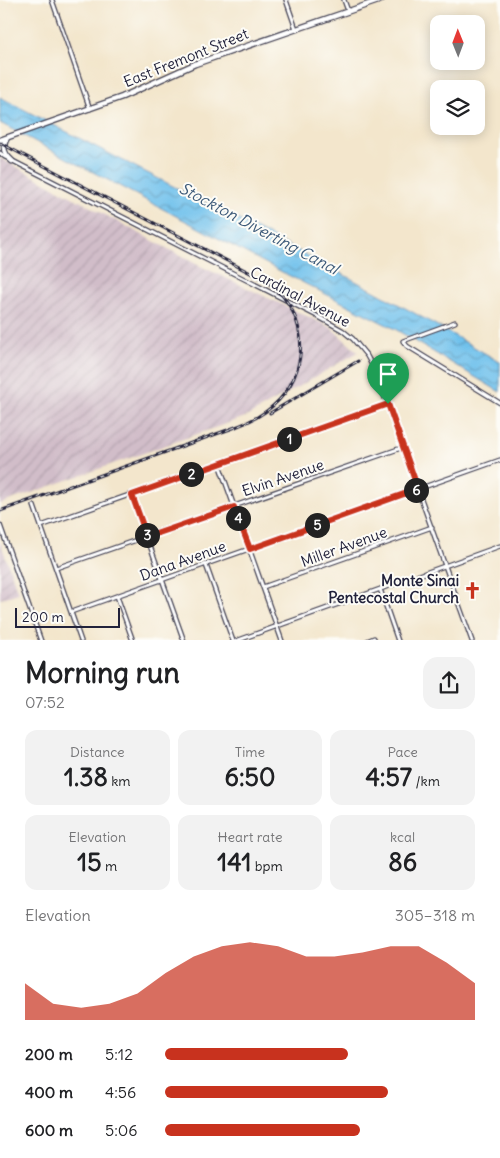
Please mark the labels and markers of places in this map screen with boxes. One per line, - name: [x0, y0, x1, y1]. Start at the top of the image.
- pin: [367, 353, 409, 404]
- pin: 1: [276, 426, 302, 452]
- pin: 2: [178, 462, 204, 486]
- pin: 6: [404, 478, 428, 502]
- pin: 4: [226, 506, 250, 530]
- pin: 5: [304, 512, 330, 538]
- pin: 3: [134, 522, 160, 548]
- place label: Monte Sinai Pentecostal Church: [328, 571, 459, 607]
- church icon: Monte Sinai Pentecostal Church: [463, 580, 483, 600]

